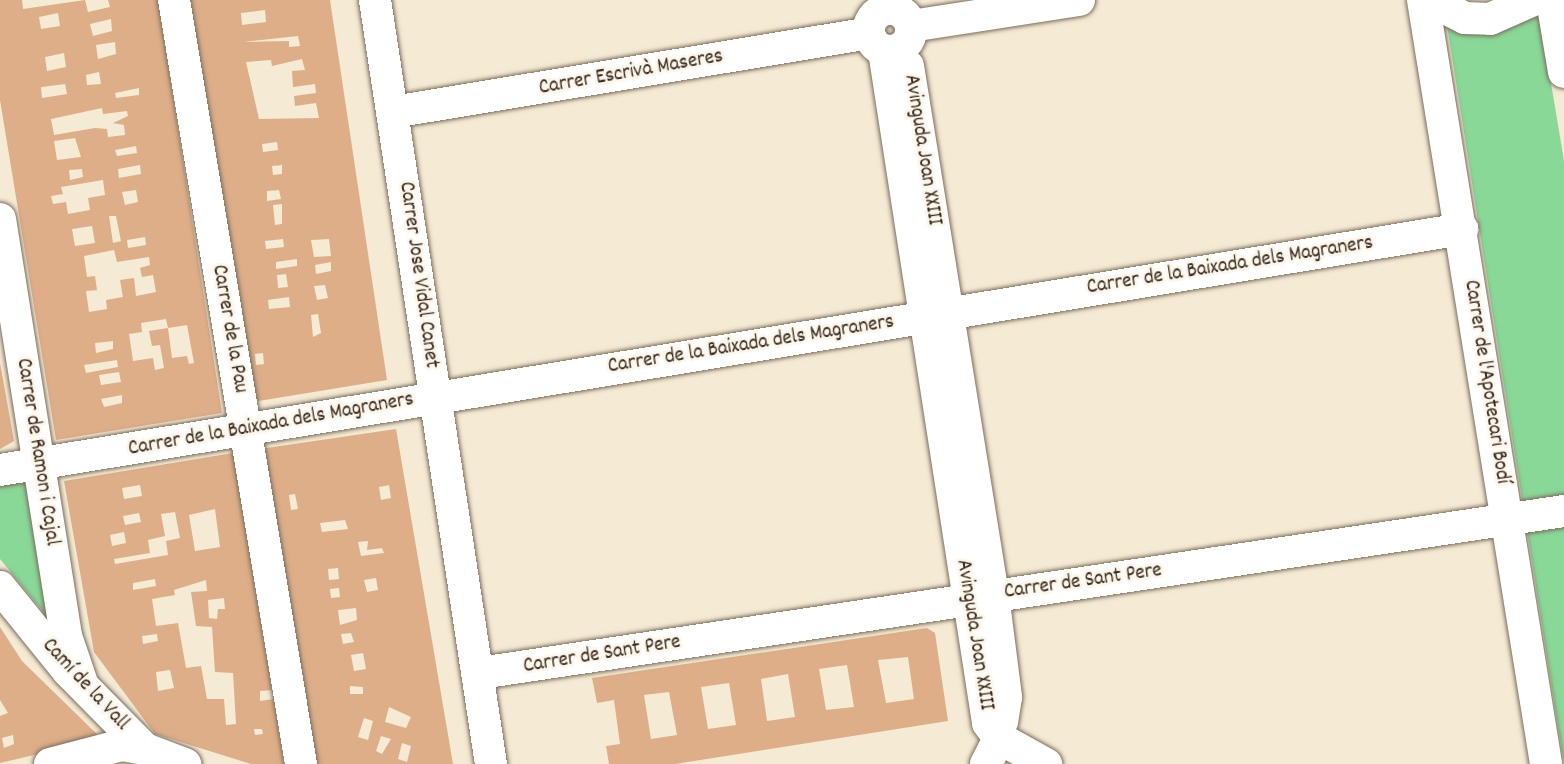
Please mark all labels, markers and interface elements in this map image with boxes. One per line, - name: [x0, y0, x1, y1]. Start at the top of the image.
- street label: Carrer Escrivà Maseres: [537, 44, 725, 102]
- street label: Avinguda Joan XXIII: [898, 73, 946, 227]
- street label: Carrer Jose Vidal Canet: [392, 180, 444, 370]
- street label: Carrer de la Baixada dels Magraners: [1085, 231, 1375, 301]
- street label: Carrer de la Pau: [205, 263, 253, 395]
- street label: Carrer de l'Apotecari Bodí: [1457, 278, 1515, 486]
- street label: Carrer de la Baixada dels Magraners: [606, 310, 896, 380]
- street label: Carrer de Ramon i Cajal: [10, 357, 64, 547]
- street label: Carrer de la Baixada dels Magraners: [126, 387, 416, 463]
- street label: Avinguda Joan XXIII: [950, 558, 998, 712]
- street label: Carrer de Sant Pere: [1003, 558, 1163, 606]
- street label: Carrer de Sant Pere: [522, 630, 682, 680]
- street label: Camí de la Vall: [36, 634, 134, 736]

